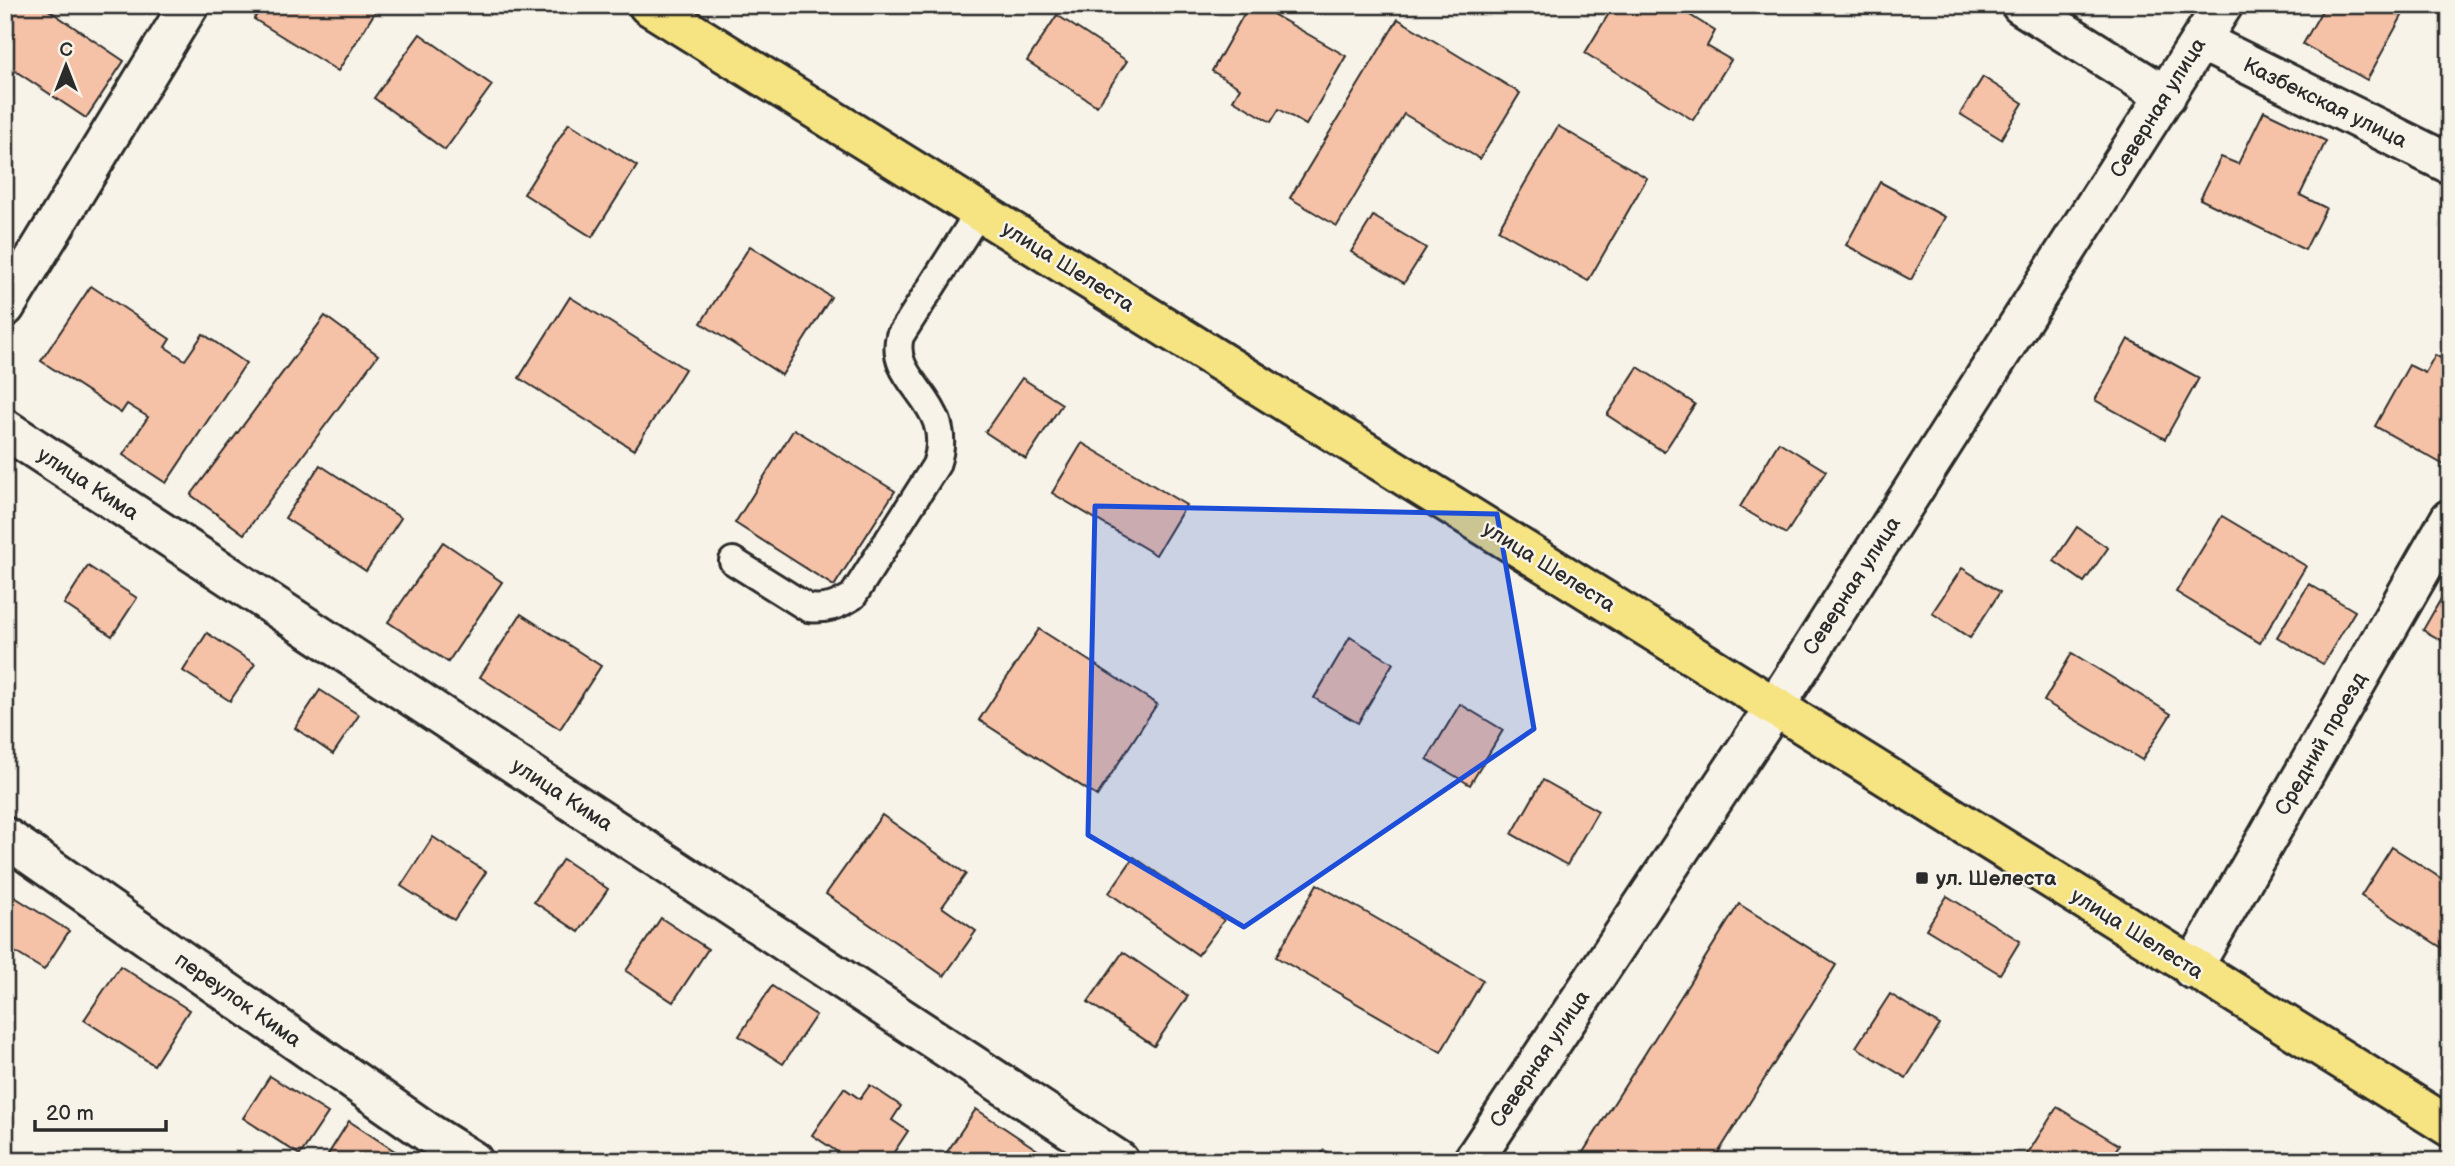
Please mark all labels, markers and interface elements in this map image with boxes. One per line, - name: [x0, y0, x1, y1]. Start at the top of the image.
- north arrow: [32, 32, 102, 102]
- street label: Северная улица: [2105, 33, 2211, 183]
- text: С: [59, 39, 73, 62]
- street label: Казбекская улица: [2239, 53, 2411, 154]
- street label: улица Шелеста: [997, 216, 1139, 318]
- street label: улица Кима: [33, 442, 144, 526]
- street label: Северная улица: [1798, 512, 1906, 660]
- street label: улица Шелеста: [1478, 516, 1620, 618]
- street label: Средний проезд: [2270, 668, 2372, 820]
- street label: улица Кима: [507, 753, 618, 837]
- place label: ул. Шелеста: [1936, 866, 2057, 891]
- marker: ул. Шелеста: [1914, 870, 1930, 886]
- street label: улица Шелеста: [2066, 883, 2208, 985]
- street label: переулок Кима: [170, 947, 306, 1053]
- street label: Северная улица: [1485, 985, 1595, 1132]
- scale bar: [35, 1089, 166, 1133]
- text: 20 m: [46, 1101, 94, 1126]

